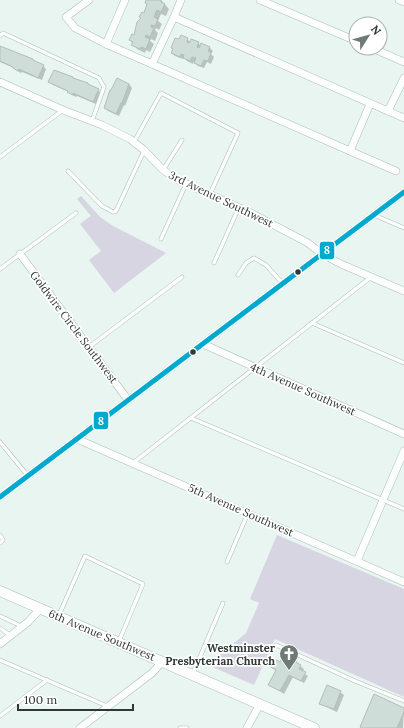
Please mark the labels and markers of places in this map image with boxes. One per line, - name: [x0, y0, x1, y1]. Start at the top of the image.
- unlabelled marker: [293, 267, 303, 277]
- unlabelled marker: [188, 347, 198, 357]
- place label: Westminster Presbyterian Church: [165, 641, 276, 668]
- church icon: Westminster Presbyterian Church: [278, 643, 300, 671]

